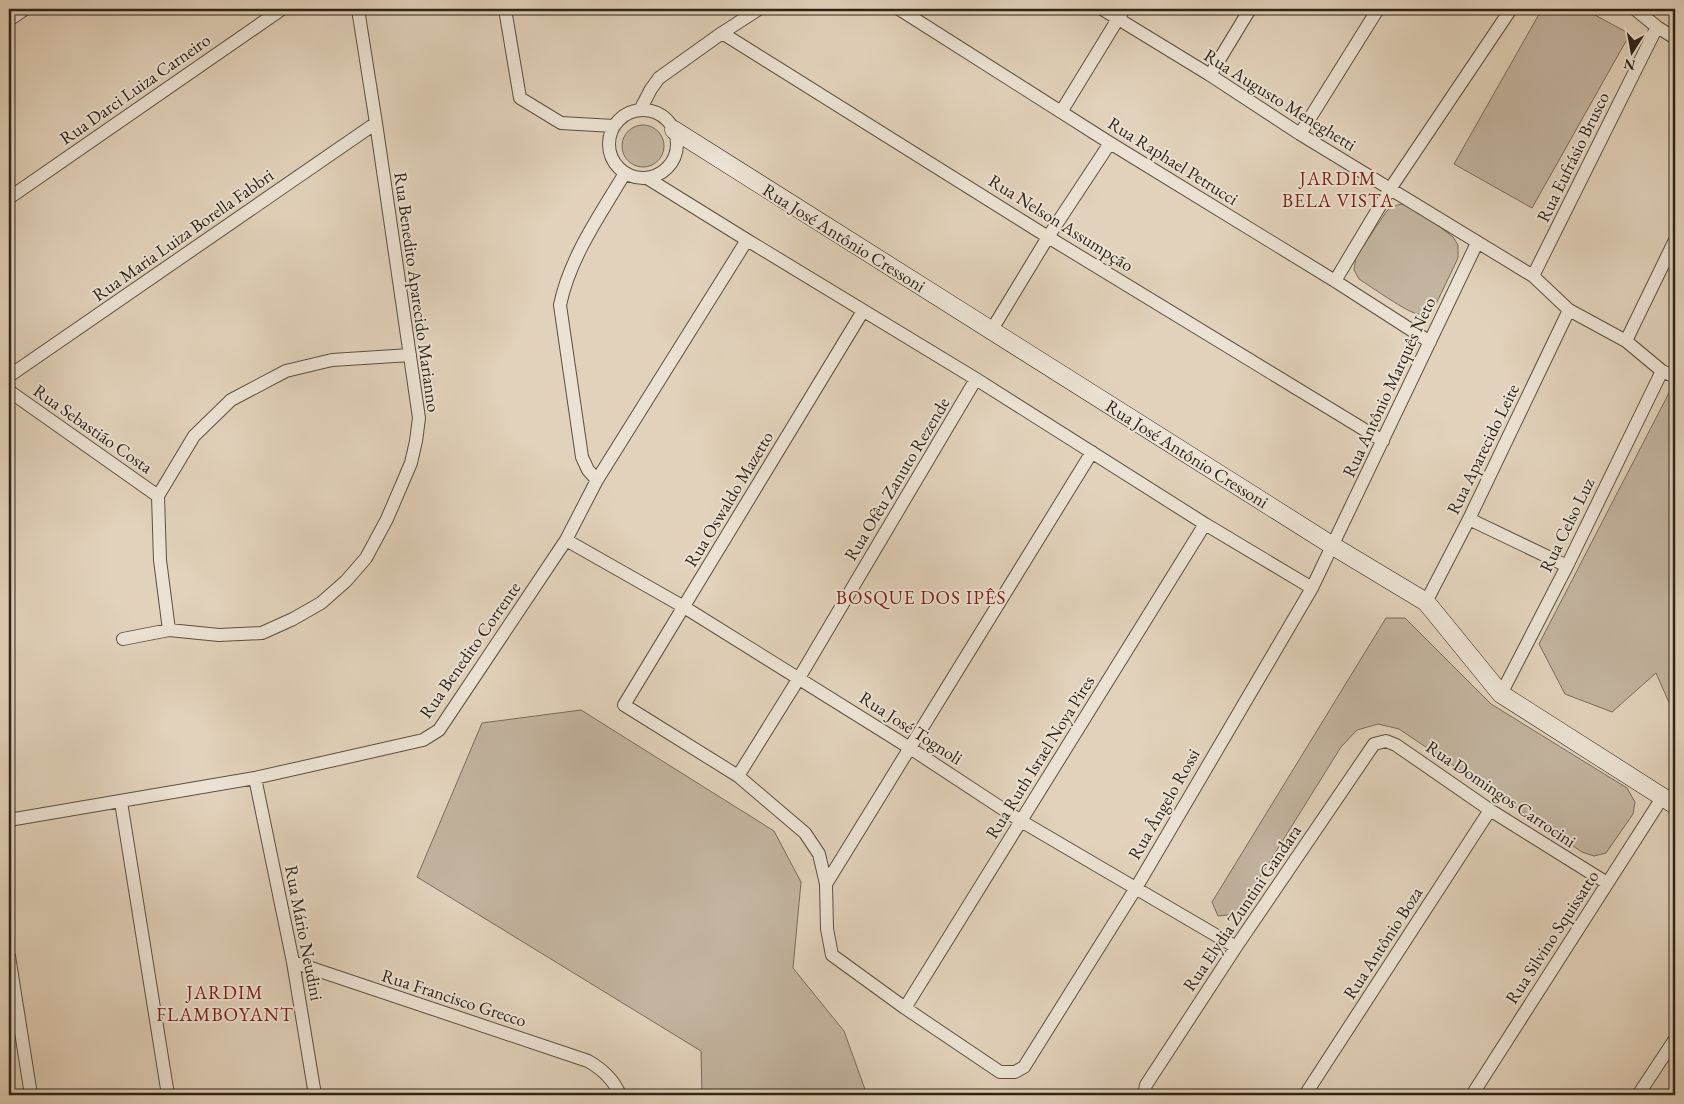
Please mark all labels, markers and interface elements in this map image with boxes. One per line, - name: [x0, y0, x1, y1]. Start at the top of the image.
- street label: Rua Darci Luiza Carneiro: [55, 28, 215, 149]
- north arrow: [1606, 28, 1656, 78]
- street label: Rua Augusto Meneghetti: [1200, 43, 1361, 156]
- text: N: [1622, 55, 1637, 75]
- street label: Rua Eufrásio Brusco: [1531, 88, 1614, 226]
- street label: Rua Raphael Petrucci: [1104, 111, 1243, 210]
- street label: Rua Maria Luiza Borella Fabbri: [88, 163, 278, 306]
- district label: JARDIM BELA VISTA: [1282, 166, 1394, 213]
- street label: Rua Nelson Assumpção: [985, 169, 1138, 277]
- street label: Rua Benedito Aparecido Marianno: [389, 170, 446, 413]
- street label: Rua José Antônio Cressoni: [759, 178, 930, 297]
- street label: Rua Antônio Marquês Neto: [1337, 293, 1440, 481]
- street label: Rua Sebastião Costa: [29, 379, 158, 479]
- street label: Rua Aparecido Leite: [1441, 380, 1524, 518]
- street label: Rua Ofêu Zanuto Rezende: [839, 393, 955, 565]
- street label: Rua José Antônio Cressoni: [1102, 394, 1273, 513]
- street label: Rua Oswaldo Mazetto: [679, 427, 778, 571]
- street label: Rua Celso Luz: [1534, 474, 1599, 576]
- street label: Rua Benedito Corrente: [414, 577, 525, 723]
- district label: BOSQUE DOS IPÊS: [836, 585, 1006, 610]
- street label: Rua Ruth Israel Noya Pires: [980, 671, 1099, 843]
- street label: Rua José Tognoli: [855, 686, 968, 770]
- street label: Rua Domingos Carrocini: [1422, 735, 1581, 853]
- street label: Rua Ângelo Rossi: [1122, 744, 1205, 863]
- street label: Rua Elydia Zuntini Gandara: [1177, 819, 1306, 995]
- street label: Rua Mário Neudini: [280, 863, 329, 1003]
- street label: Rua Silvino Squissatto: [1500, 865, 1604, 1008]
- street label: Rua Antônio Boza: [1338, 882, 1428, 1003]
- street label: Rua Francisco Grecco: [379, 963, 530, 1032]
- district label: JARDIM FLAMBOYANT: [156, 980, 294, 1027]

